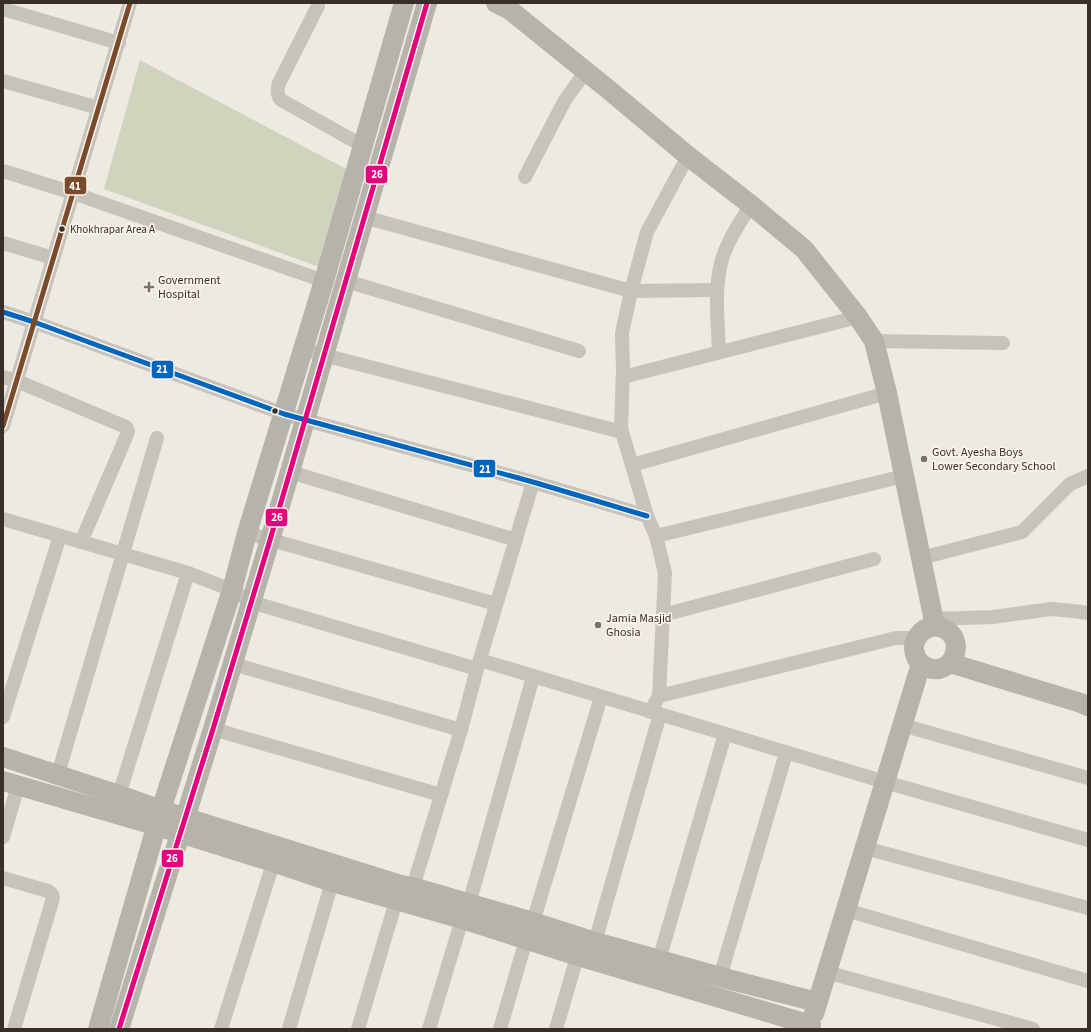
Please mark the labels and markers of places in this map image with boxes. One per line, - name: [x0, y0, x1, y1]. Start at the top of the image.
- place label: Khokhrapar Area A: [70, 222, 155, 237]
- marker: Khokhrapar Area A: [57, 224, 67, 234]
- place label: Government Hospital: [158, 272, 221, 303]
- marker: Government Hospital: [143, 281, 155, 293]
- unlabelled marker: [270, 406, 280, 416]
- place label: Govt. Ayesha Boys Lower Secondary School: [932, 444, 1056, 475]
- marker: Govt. Ayesha Boys Lower Secondary School: [919, 454, 929, 464]
- place label: Jamia Masjid Ghosia: [606, 610, 672, 641]
- marker: Jamia Masjid Ghosia: [593, 620, 603, 630]

